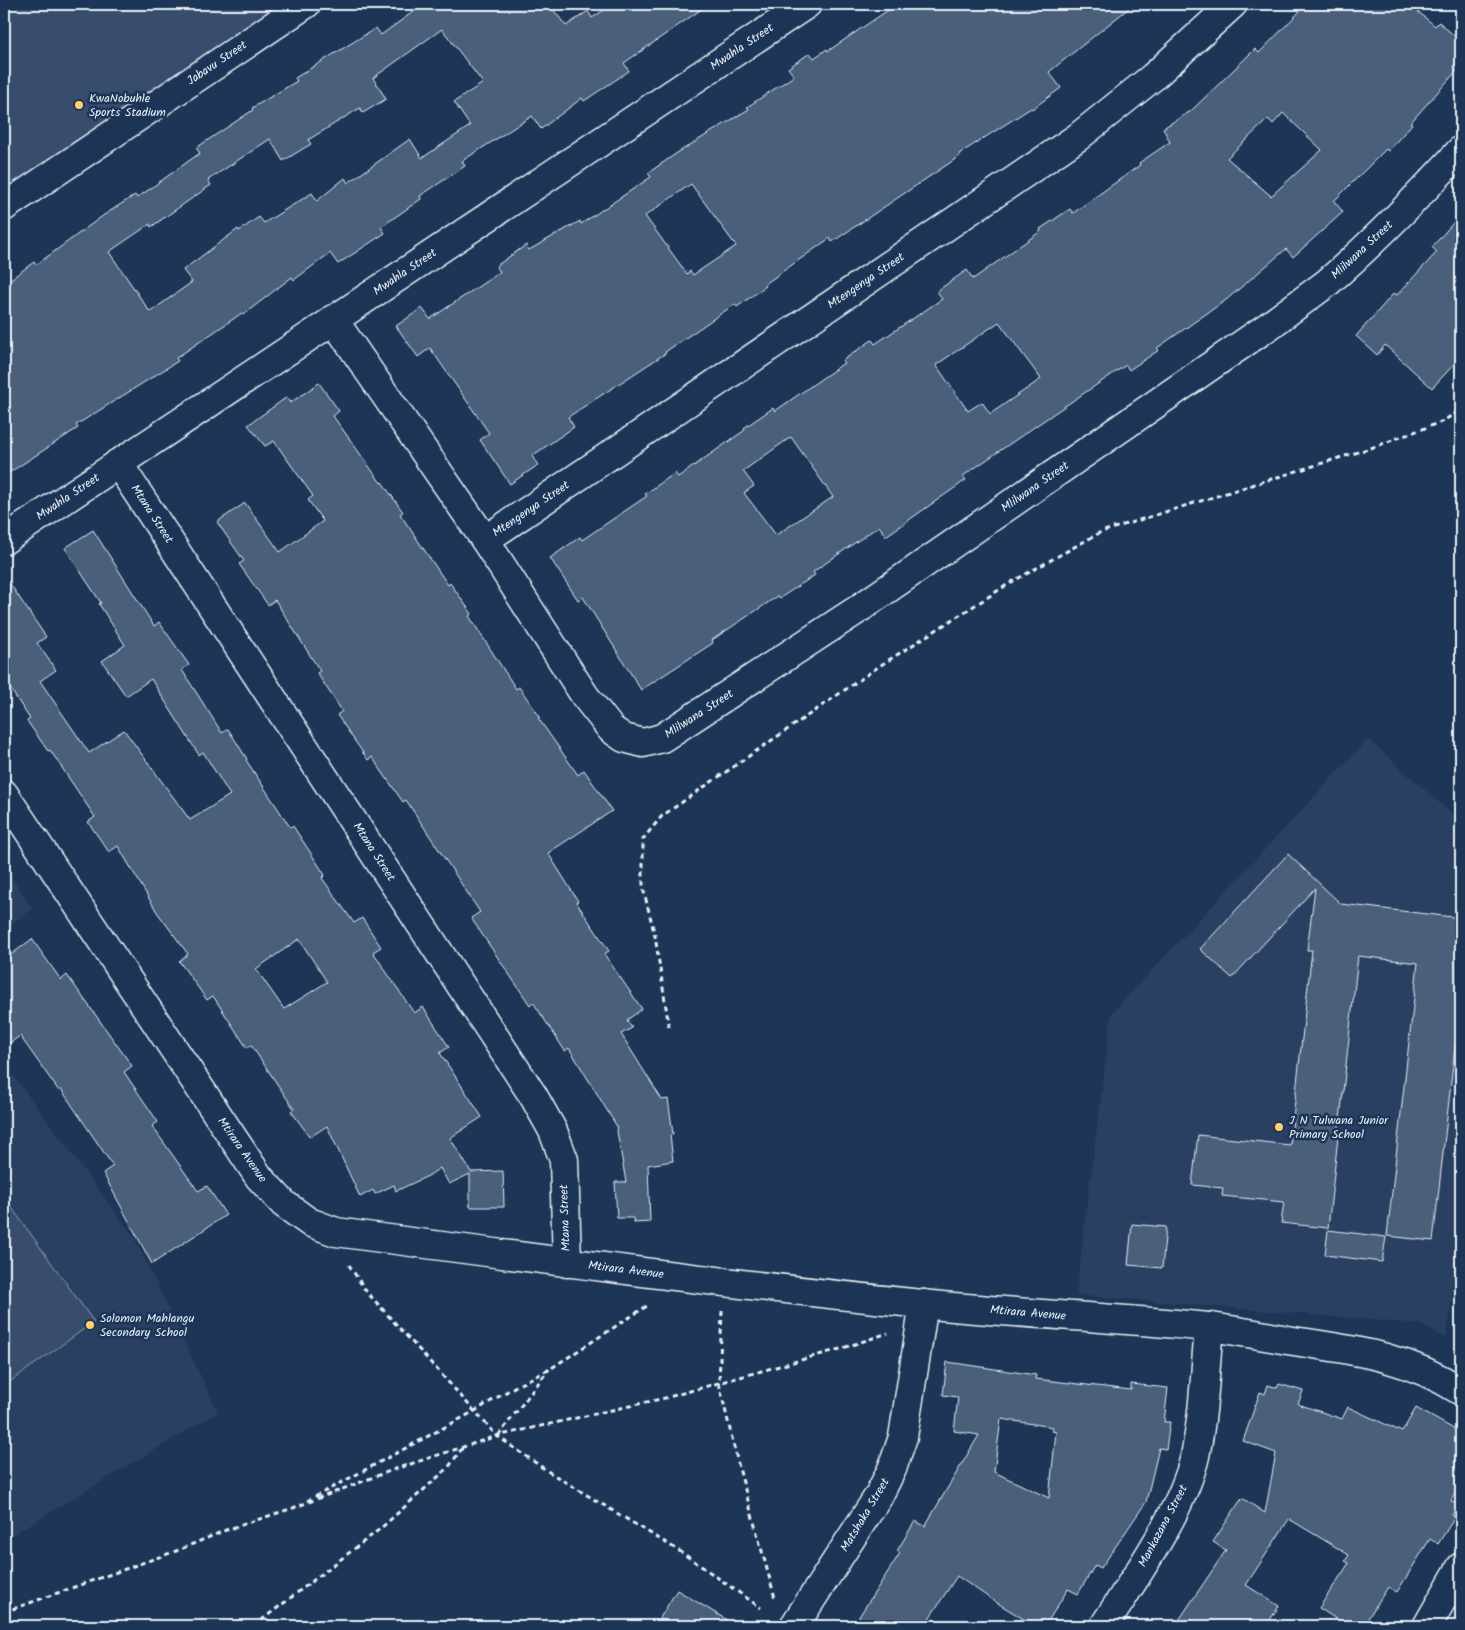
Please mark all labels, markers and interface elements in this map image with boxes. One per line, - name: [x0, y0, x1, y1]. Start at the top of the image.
- street label: Mwahla Street: [706, 18, 778, 75]
- street label: Jabavu Street: [183, 36, 251, 90]
- place label: KwaNobuhle Sports Stadium: [89, 89, 166, 122]
- marker: KwaNobuhle Sports Stadium: [73, 99, 85, 111]
- street label: Mlilwana Street: [1327, 216, 1398, 284]
- street label: Mwahla Street: [369, 243, 441, 300]
- street label: Mtengenya Street: [823, 248, 909, 314]
- street label: Mlilwana Street: [997, 456, 1073, 517]
- street label: Mwahla Street: [32, 468, 104, 525]
- street label: Mtengenya Street: [488, 476, 574, 542]
- street label: Mtana Street: [126, 481, 178, 548]
- street label: Mlilwana Street: [661, 684, 738, 744]
- street label: Mtana Street: [348, 819, 400, 886]
- place label: J N Tulwana Junior Primary School: [1289, 1111, 1389, 1144]
- street label: Mtirara Avenue: [212, 1113, 272, 1187]
- marker: J N Tulwana Junior Primary School: [1273, 1121, 1285, 1133]
- street label: Mtana Street: [554, 1184, 576, 1252]
- street label: Mtirara Avenue: [587, 1256, 666, 1284]
- street label: Mtirara Avenue: [989, 1300, 1067, 1326]
- place label: Solomon Mahlangu Secondary School: [100, 1309, 195, 1342]
- marker: Solomon Mahlangu Secondary School: [84, 1319, 96, 1331]
- street label: Matshaka Street: [835, 1474, 895, 1556]
- street label: Mankazana Street: [1133, 1481, 1193, 1571]

